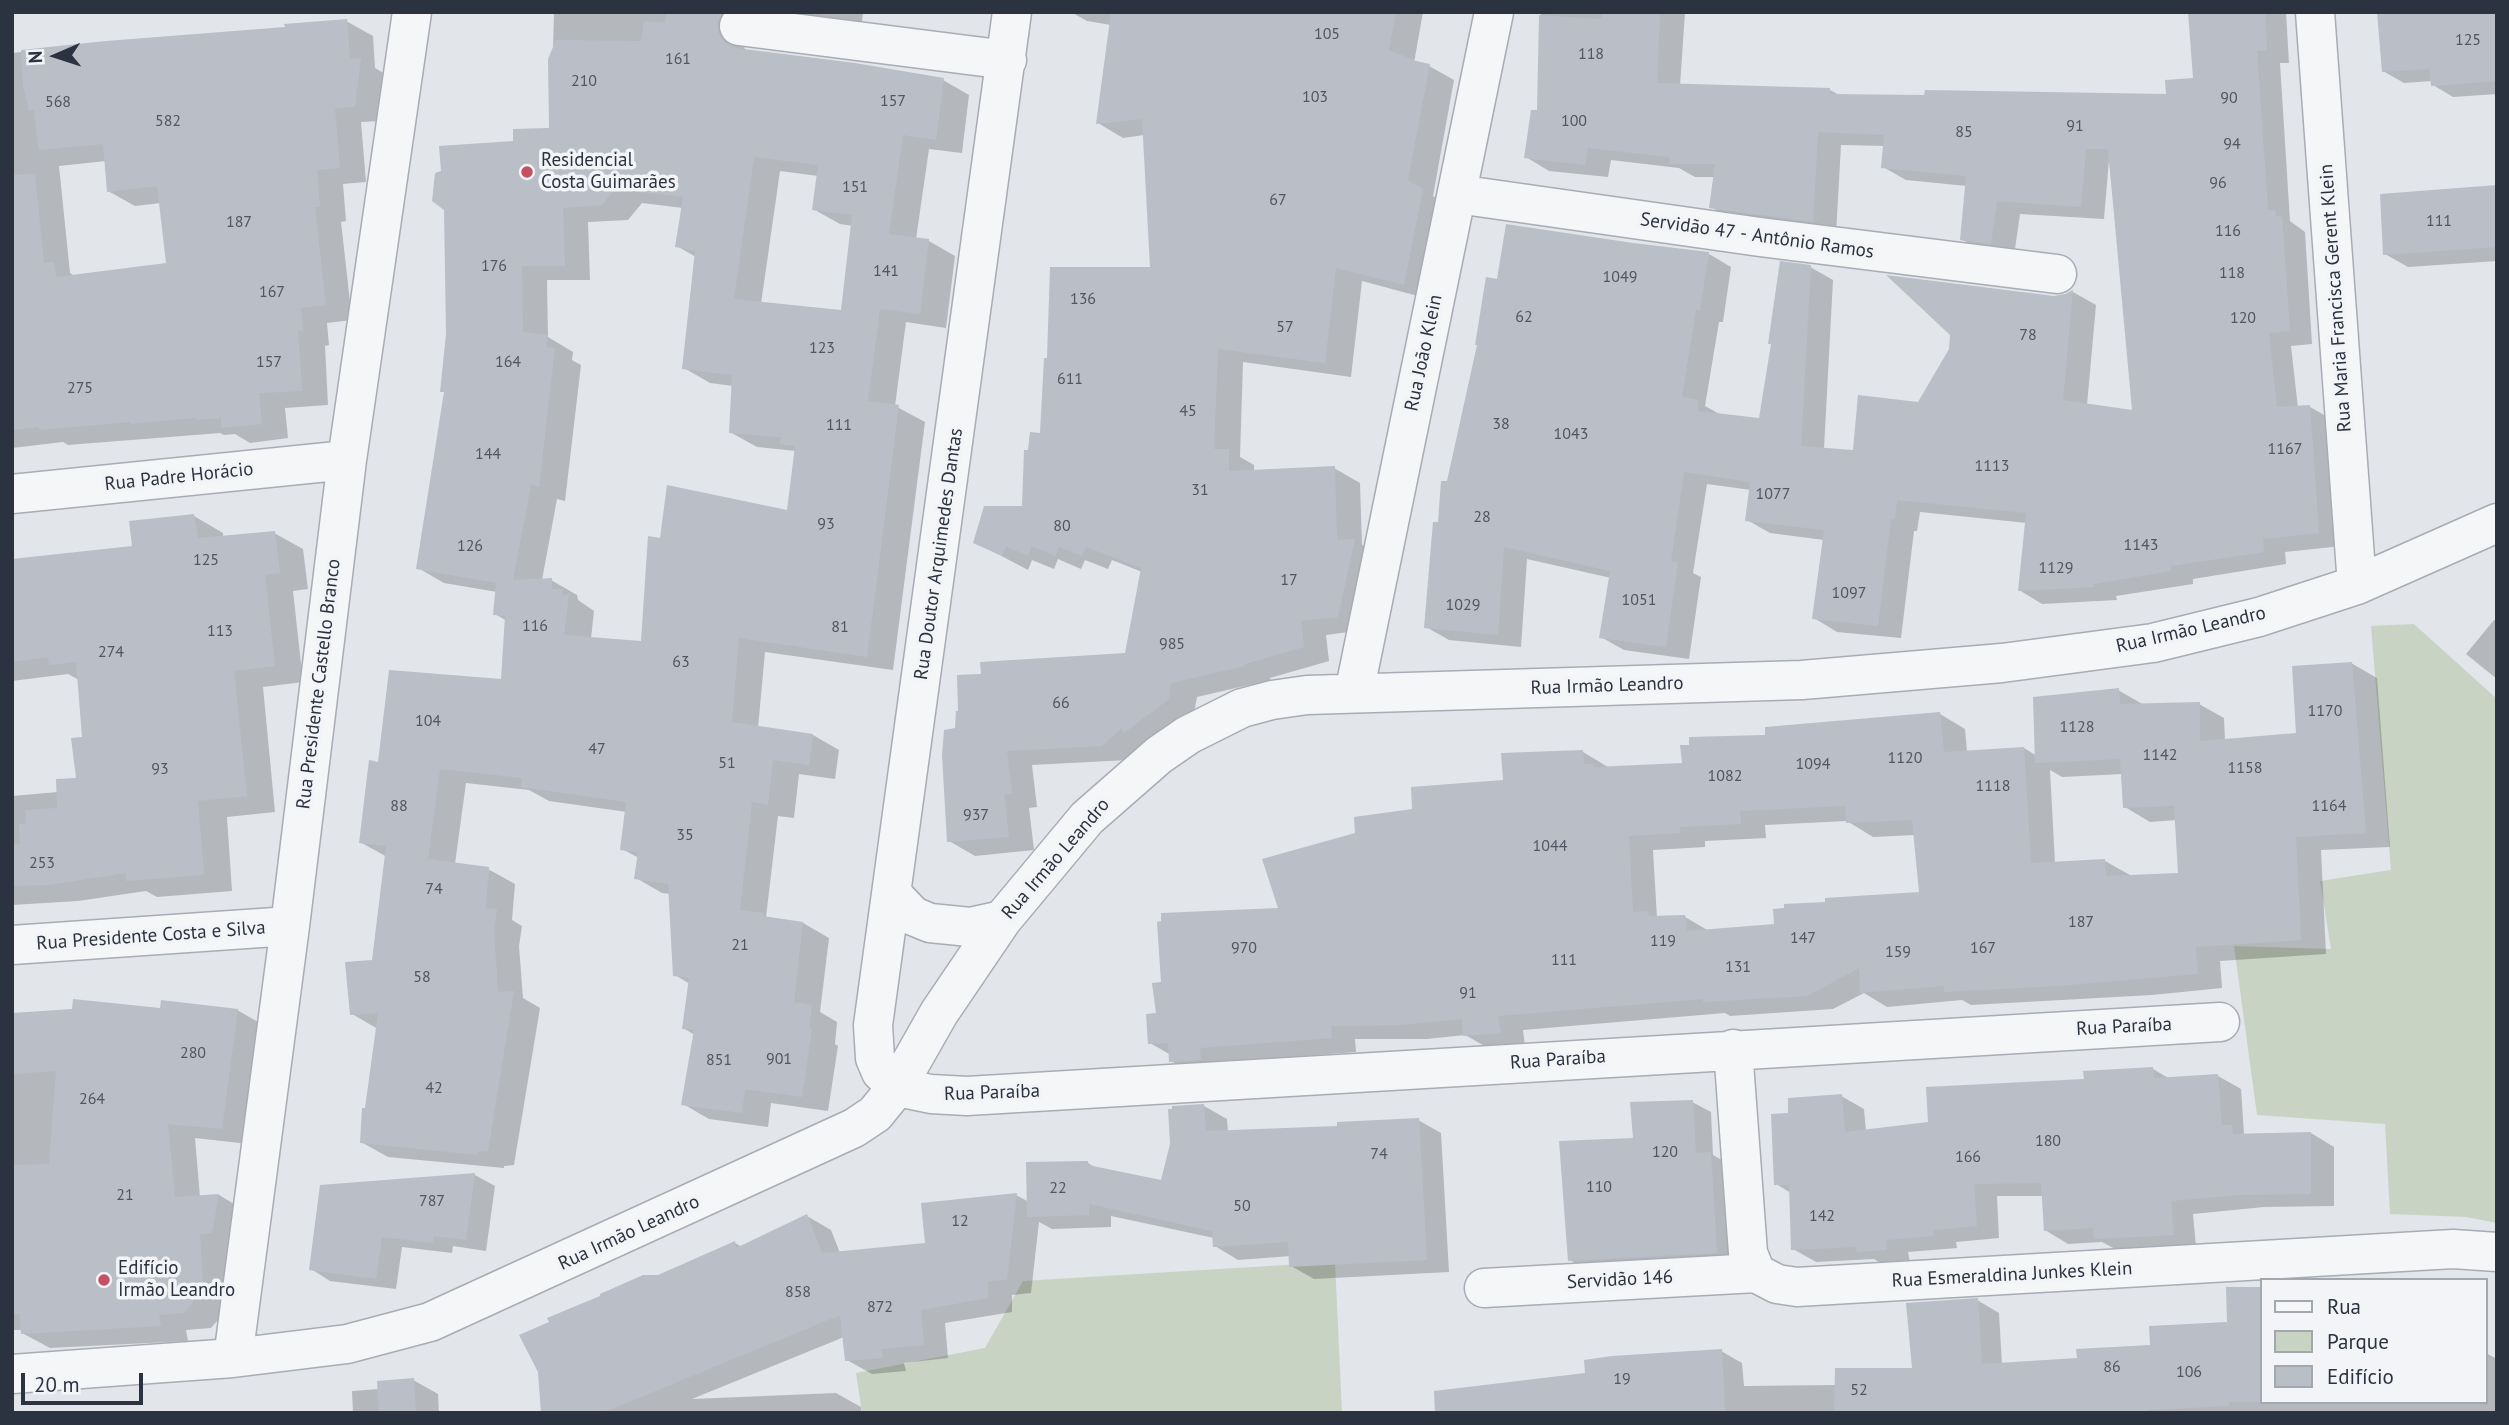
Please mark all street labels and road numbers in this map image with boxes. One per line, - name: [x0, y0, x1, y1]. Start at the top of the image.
- street label: Rua Maria Francisca Gerent Klein: [2315, 163, 2357, 433]
- street label: Servidão 47 - Antônio Ramos: [1639, 208, 1875, 264]
- street label: Rua João Klein: [1401, 293, 1447, 413]
- street label: Rua Doutor Arquimedes Dantas: [910, 427, 968, 681]
- street label: Rua Padre Horácio: [104, 458, 254, 496]
- street label: Rua Presidente Castello Branco: [292, 557, 346, 811]
- street label: Rua Irmão Leandro: [2114, 602, 2268, 658]
- street label: Rua Irmão Leandro: [1530, 672, 1684, 700]
- street label: Rua Irmão Leandro: [997, 794, 1115, 924]
- street label: Rua Presidente Costa e Silva: [36, 917, 266, 955]
- street label: Rua Paraíba: [2076, 1013, 2172, 1041]
- street label: Rua Paraíba: [1509, 1045, 1607, 1075]
- street label: Rua Paraíba: [944, 1080, 1040, 1106]
- street label: Rua Irmão Leandro: [555, 1190, 703, 1276]
- street label: Rua Esmeraldina Junkes Klein: [1891, 1257, 2133, 1293]
- street label: Servidão 146: [1566, 1266, 1674, 1294]

